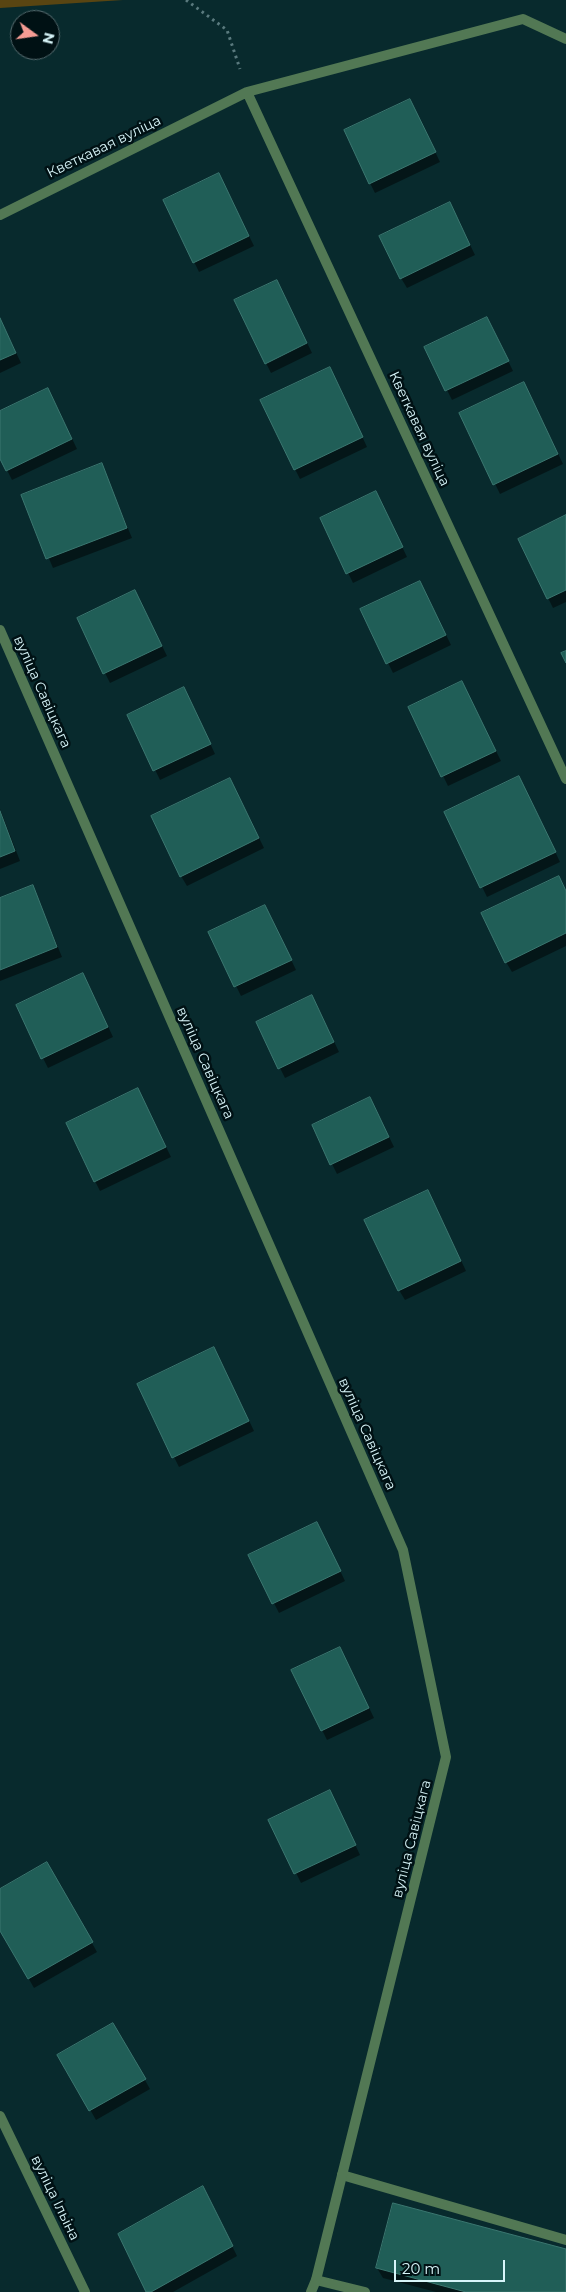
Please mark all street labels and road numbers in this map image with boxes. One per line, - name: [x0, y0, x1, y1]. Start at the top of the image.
- street label: Кветкавая вуліца: [44, 112, 164, 182]
- street label: Кветкавая вуліца: [385, 369, 453, 489]
- street label: вуліца Савіцкага: [10, 633, 74, 751]
- street label: вуліца Савіцкага: [173, 1004, 237, 1122]
- street label: вуліца Савіцкага: [335, 1375, 399, 1493]
- street label: вуліца Савіцкага: [389, 1778, 435, 1900]
- street label: вуліца Ільіна: [27, 2153, 83, 2243]

